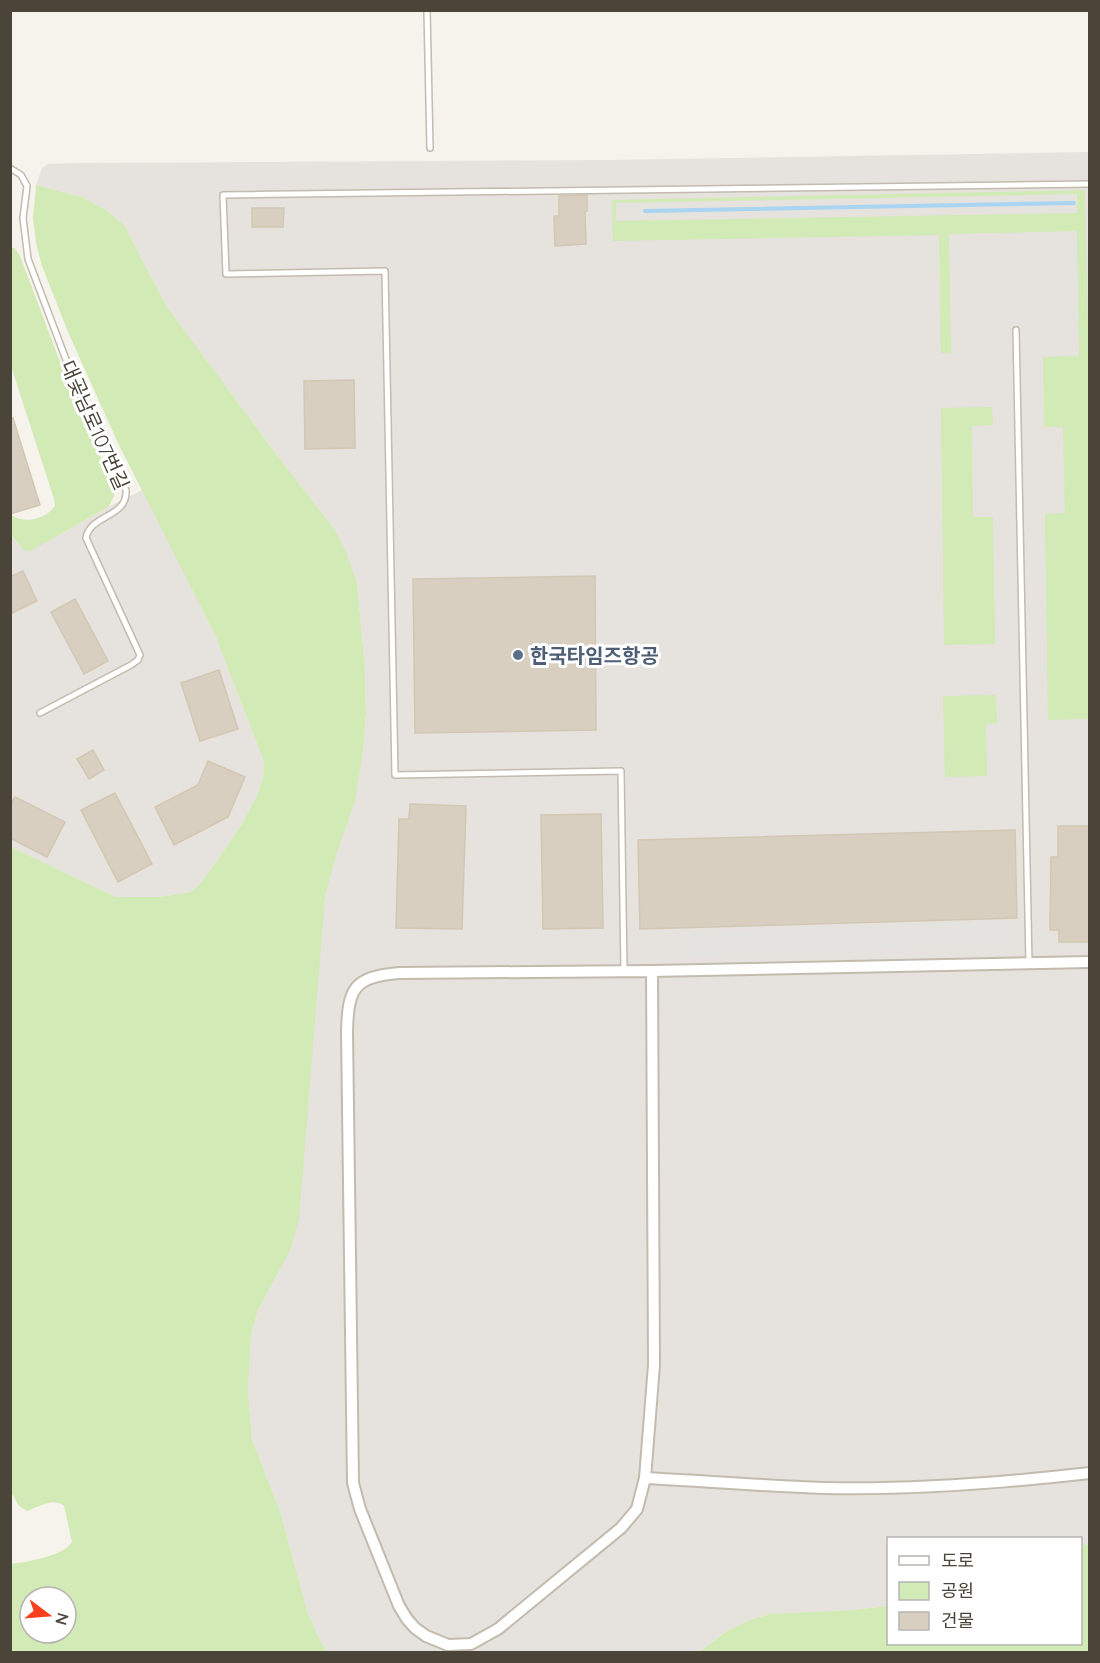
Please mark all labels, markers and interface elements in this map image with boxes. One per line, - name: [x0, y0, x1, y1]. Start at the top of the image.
- street label: 대곶남로107번길: [55, 356, 135, 494]
- place label: 한국타임즈항공: [530, 643, 659, 668]
- marker: 한국타임즈항공: [511, 648, 525, 662]
- legend: [887, 1537, 1082, 1645]
- text: 도로: [941, 1549, 974, 1572]
- text: 공원: [941, 1579, 974, 1602]
- north arrow: [18, 1585, 78, 1645]
- text: 건물: [941, 1609, 974, 1632]
- text: N: [51, 1611, 74, 1628]

